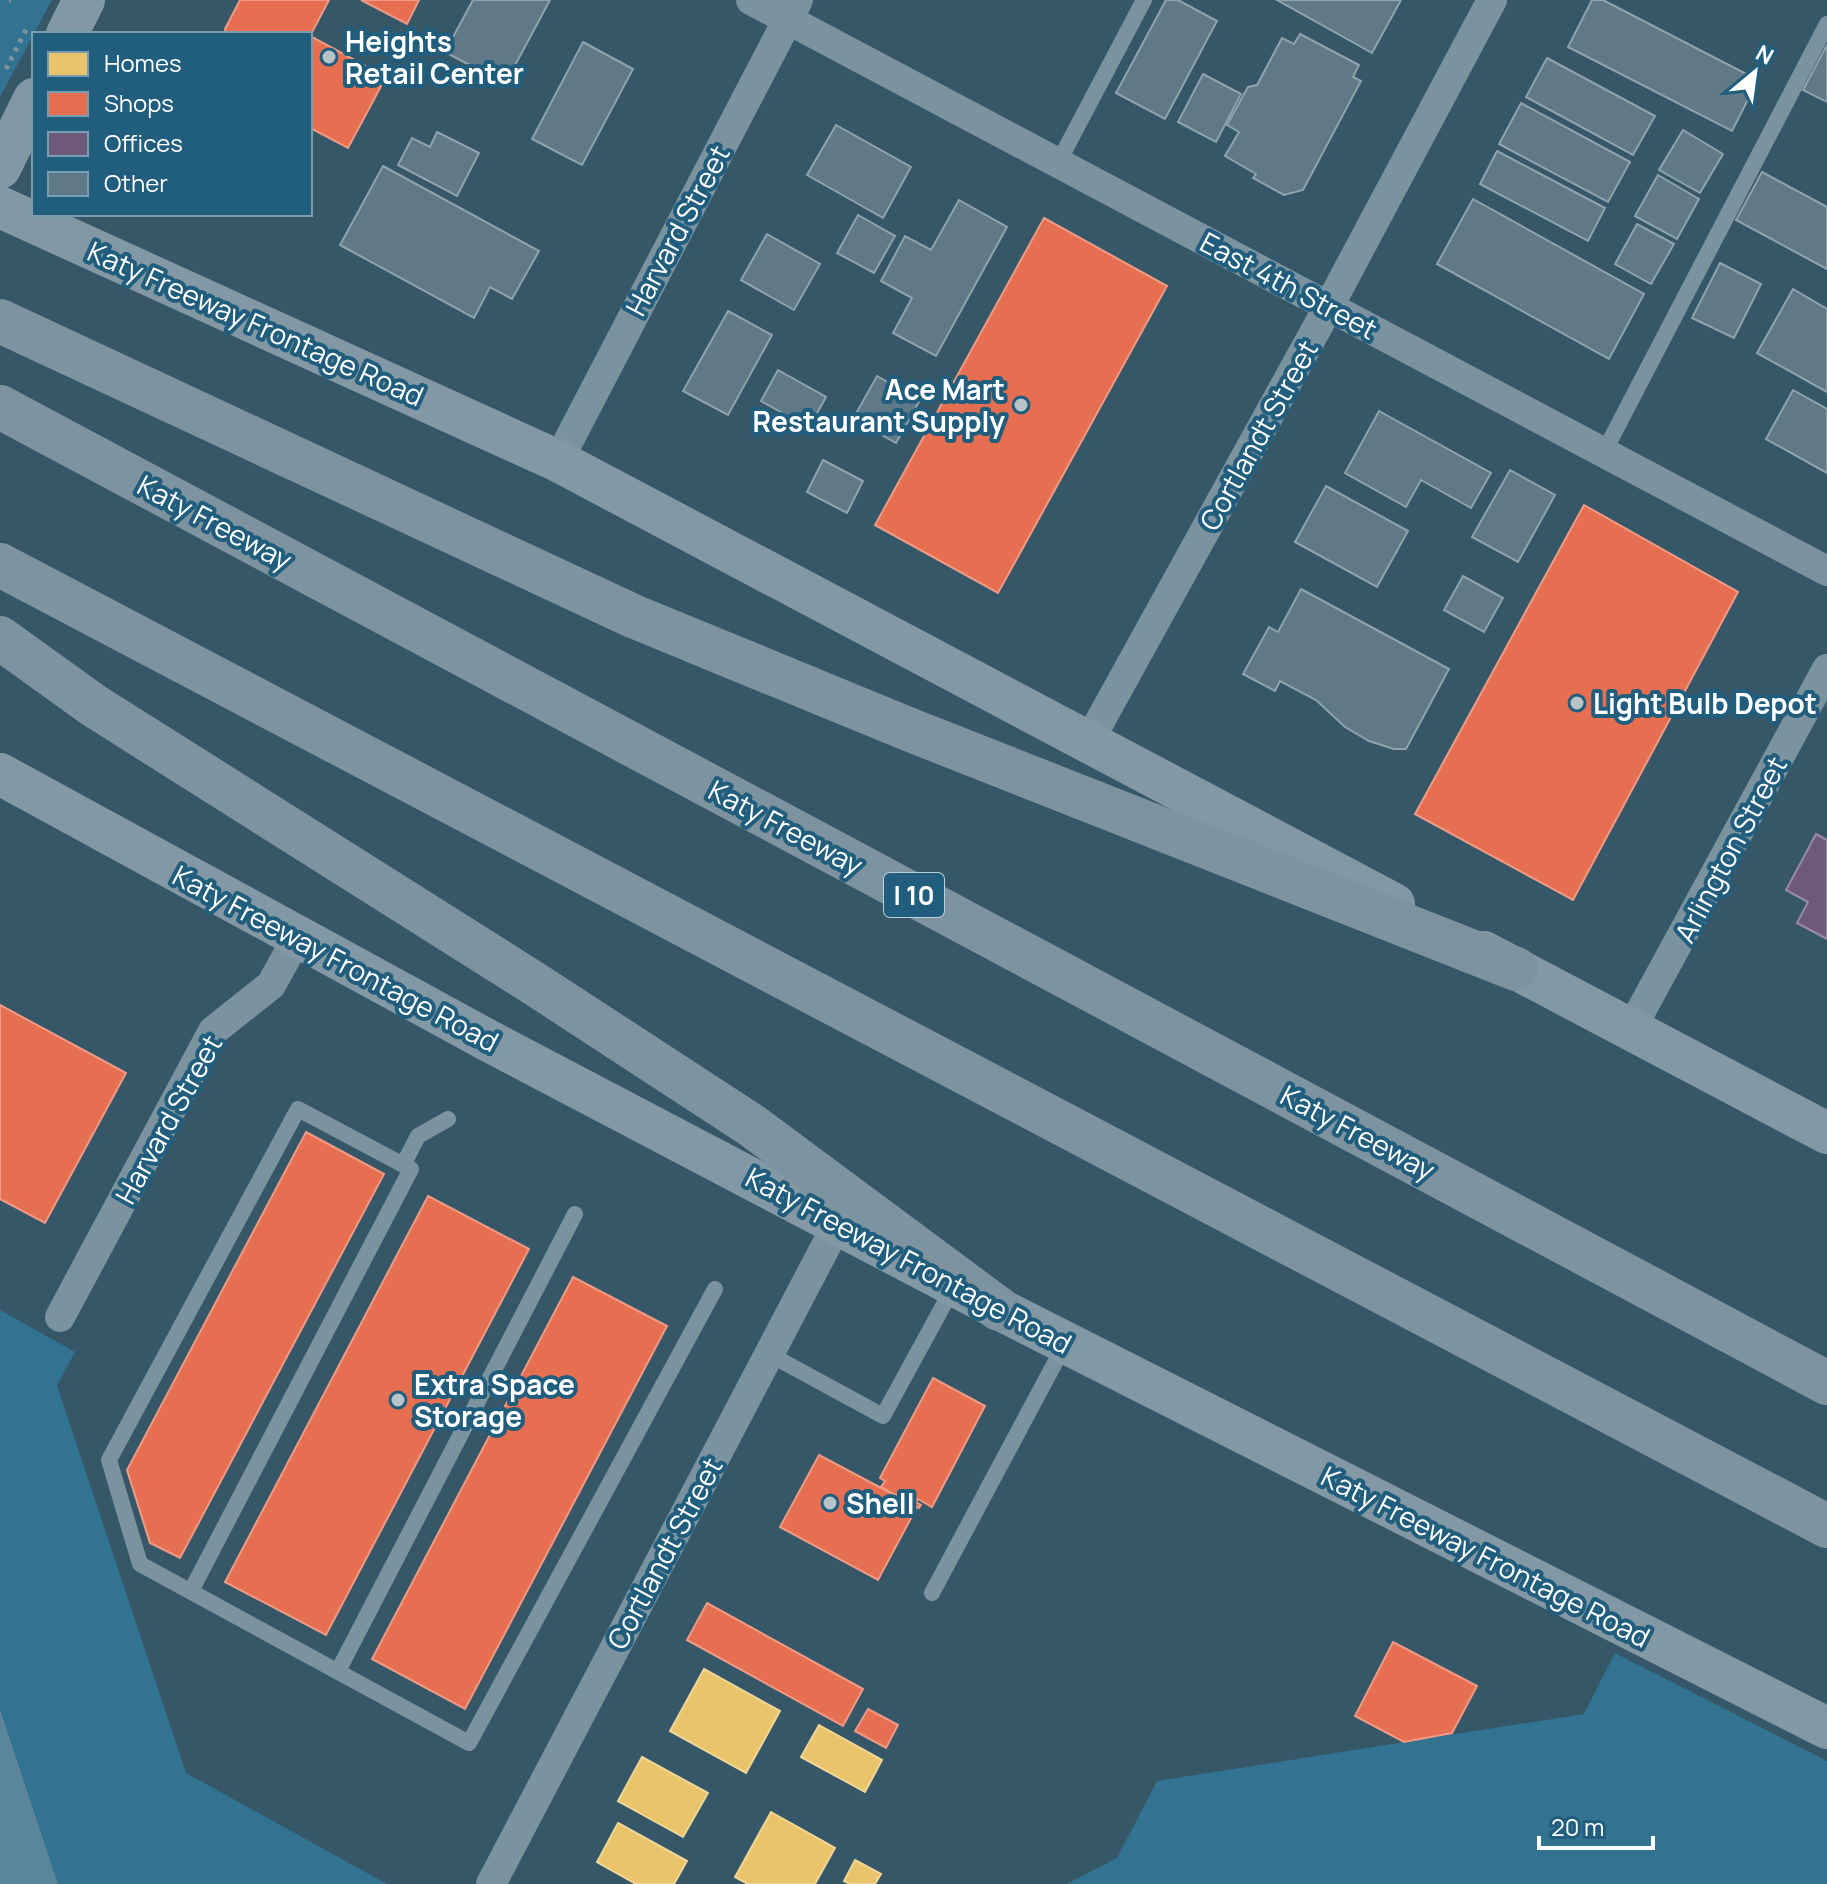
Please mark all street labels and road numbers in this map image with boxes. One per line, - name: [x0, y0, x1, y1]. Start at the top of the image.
- street label: Harvard Street: [616, 138, 738, 322]
- street label: East 4th Street: [1194, 222, 1384, 348]
- street label: Katy Freeway Frontage Road: [82, 232, 430, 414]
- street label: Cortlandt Street: [1190, 333, 1326, 537]
- street label: Katy Freeway: [131, 465, 299, 579]
- street label: Arlington Street: [1665, 749, 1795, 949]
- street label: Katy Freeway: [702, 770, 870, 884]
- street label: Katy Freeway Frontage Road: [166, 856, 506, 1060]
- road number: I 10: [884, 873, 944, 917]
- street label: Harvard Street: [106, 1028, 230, 1210]
- street label: Katy Freeway: [1274, 1075, 1442, 1189]
- street label: Katy Freeway Frontage Road: [739, 1158, 1079, 1362]
- street label: Cortlandt Street: [597, 1450, 731, 1656]
- street label: Katy Freeway Frontage Road: [1315, 1456, 1657, 1656]

